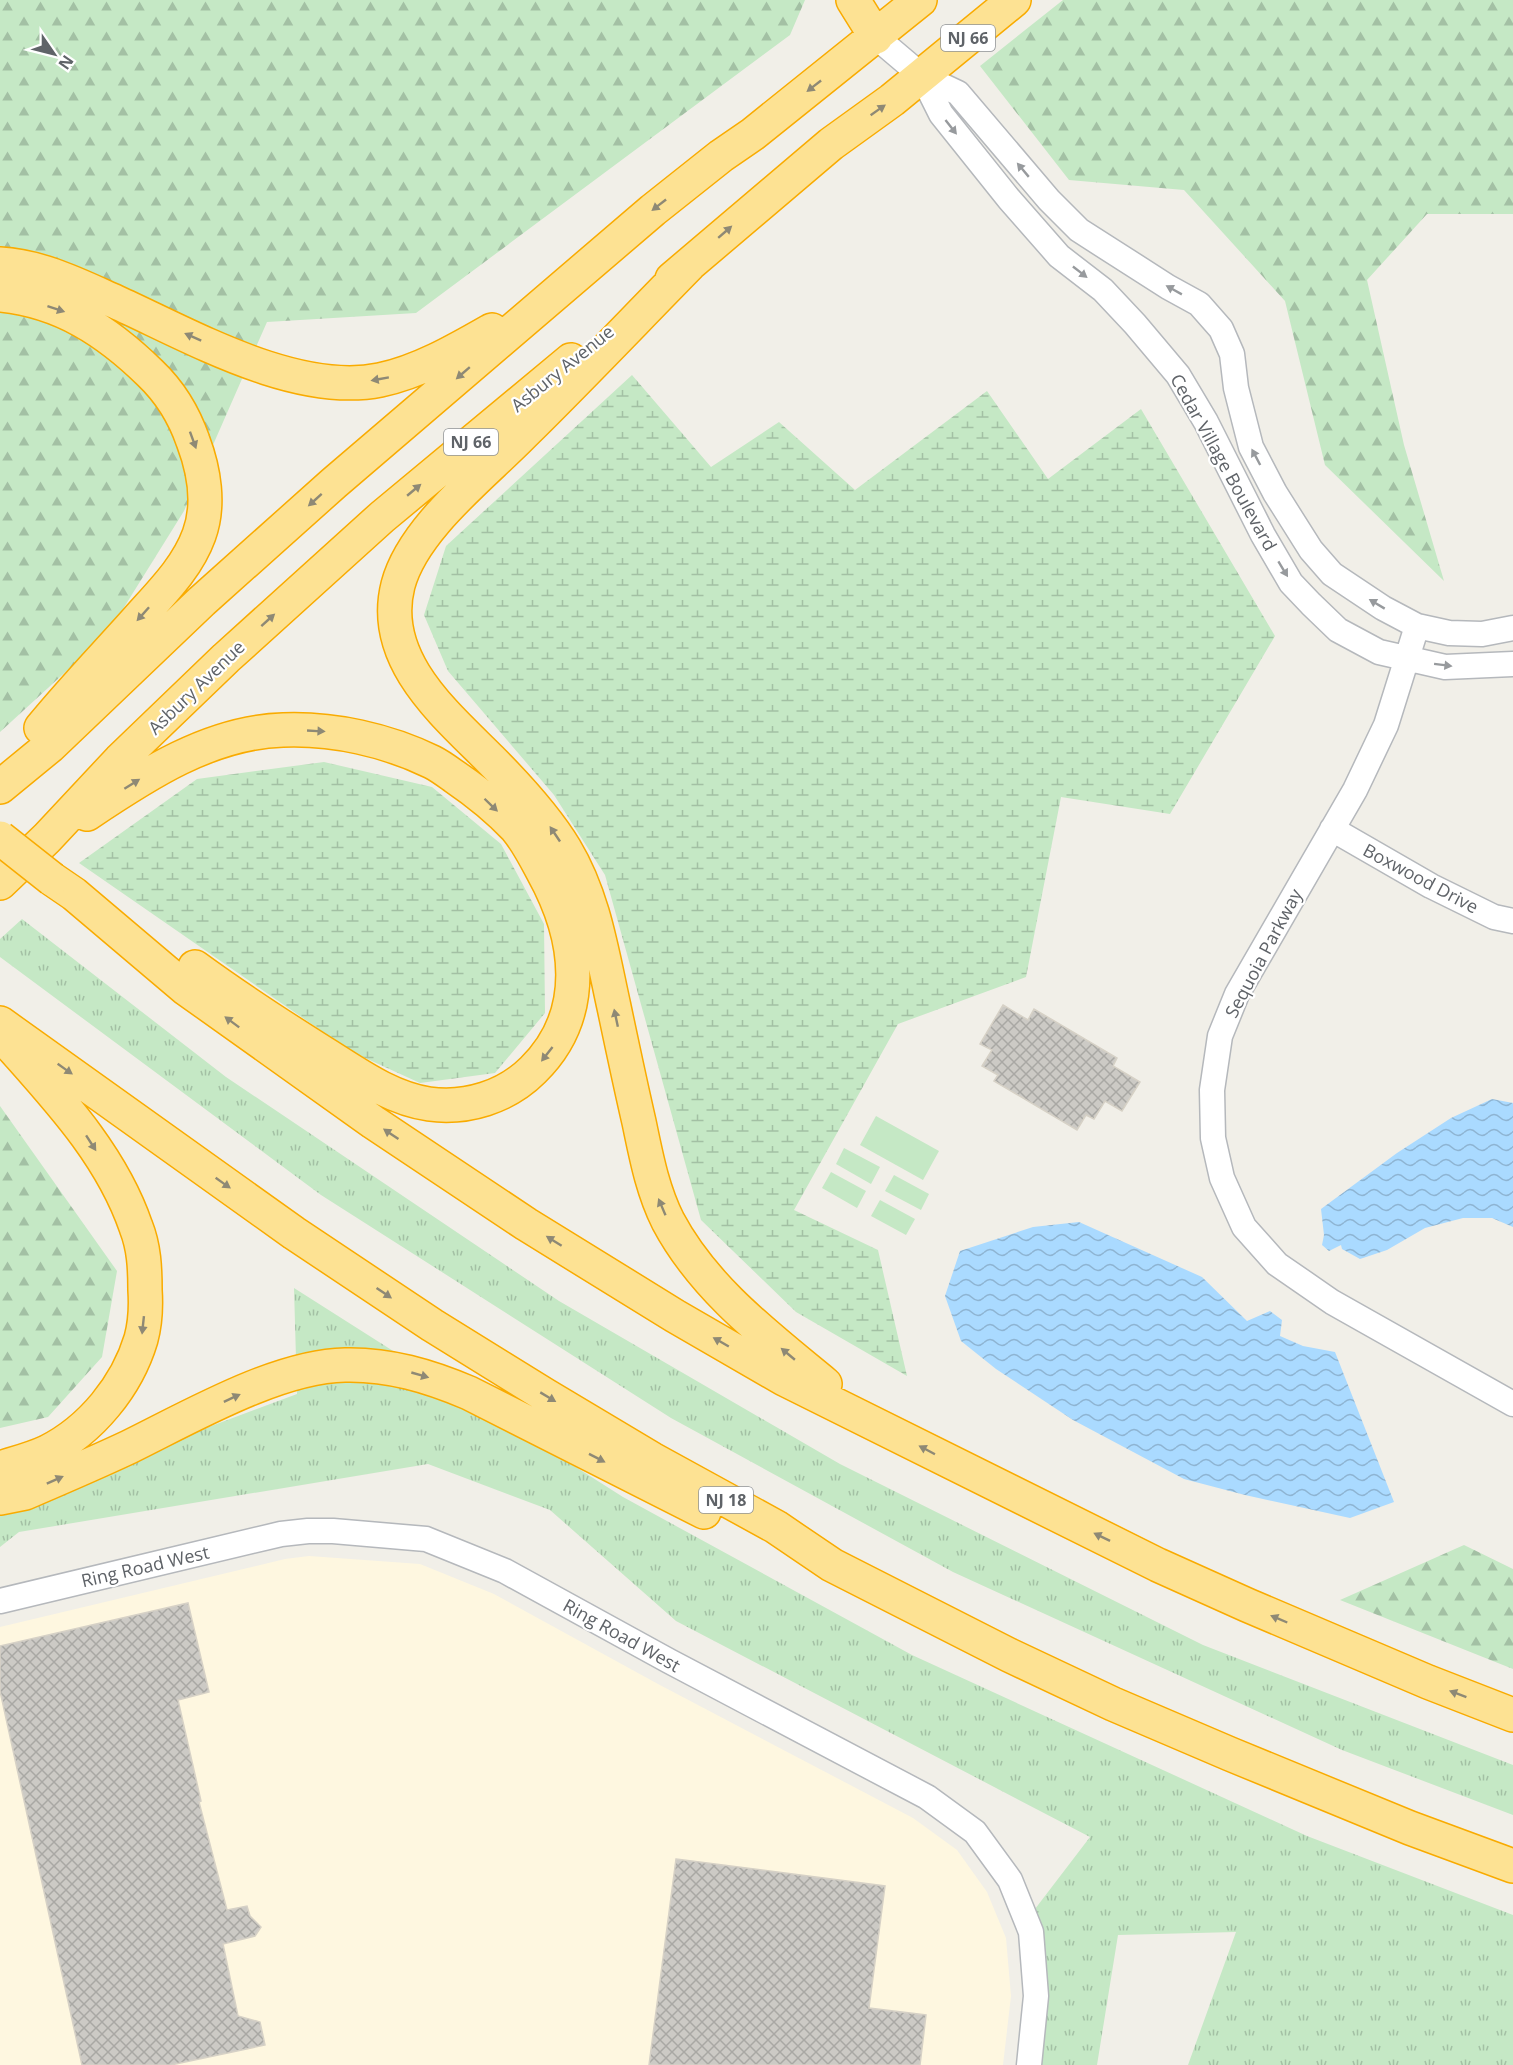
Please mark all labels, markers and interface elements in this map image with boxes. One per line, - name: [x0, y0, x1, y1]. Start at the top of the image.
- north arrow: [24, 24, 84, 84]
- road number: NJ 66: [941, 25, 995, 51]
- text: N: [54, 51, 79, 74]
- one-way arrow: [806, 79, 821, 91]
- one-way arrow: [869, 104, 885, 116]
- one-way arrow: [944, 119, 957, 134]
- one-way arrow: [1017, 163, 1030, 178]
- one-way arrow: [651, 198, 667, 211]
- one-way arrow: [717, 226, 732, 239]
- one-way arrow: [1072, 266, 1088, 278]
- one-way arrow: [1165, 285, 1182, 295]
- one-way arrow: [47, 305, 65, 314]
- street label: Asbury Avenue: [506, 319, 618, 417]
- one-way arrow: [184, 332, 202, 342]
- one-way arrow: [456, 366, 471, 379]
- street label: Cedar Village Boulevard: [1165, 369, 1283, 555]
- one-way arrow: [370, 375, 389, 384]
- road number: NJ 66: [444, 429, 498, 455]
- one-way arrow: [188, 431, 198, 449]
- one-way arrow: [1251, 448, 1261, 465]
- one-way arrow: [406, 485, 421, 497]
- one-way arrow: [308, 493, 323, 506]
- one-way arrow: [1277, 561, 1288, 577]
- one-way arrow: [1369, 599, 1385, 610]
- one-way arrow: [137, 606, 150, 621]
- one-way arrow: [260, 614, 275, 627]
- street label: Asbury Avenue: [142, 635, 250, 739]
- one-way arrow: [1434, 660, 1453, 670]
- one-way arrow: [306, 727, 325, 736]
- one-way arrow: [124, 779, 140, 790]
- one-way arrow: [484, 798, 498, 812]
- one-way arrow: [549, 827, 561, 843]
- street label: Boxwood Drive: [1359, 838, 1483, 918]
- street label: Sequoia Parkway: [1219, 884, 1308, 1022]
- one-way arrow: [611, 1008, 620, 1027]
- one-way arrow: [224, 1016, 239, 1028]
- one-way arrow: [542, 1047, 554, 1062]
- one-way arrow: [56, 1063, 72, 1075]
- one-way arrow: [382, 1129, 399, 1140]
- one-way arrow: [86, 1134, 97, 1151]
- one-way arrow: [214, 1177, 230, 1189]
- one-way arrow: [657, 1198, 667, 1216]
- one-way arrow: [546, 1236, 562, 1247]
- one-way arrow: [376, 1287, 392, 1298]
- one-way arrow: [138, 1315, 148, 1334]
- one-way arrow: [712, 1337, 729, 1347]
- one-way arrow: [780, 1347, 796, 1360]
- one-way arrow: [412, 1371, 430, 1380]
- one-way arrow: [540, 1392, 556, 1403]
- one-way arrow: [224, 1393, 241, 1402]
- one-way arrow: [918, 1445, 935, 1455]
- one-way arrow: [588, 1453, 605, 1462]
- one-way arrow: [47, 1475, 64, 1484]
- road number: NJ 18: [699, 1487, 753, 1513]
- one-way arrow: [1093, 1532, 1110, 1542]
- street label: Ring Road West: [79, 1540, 211, 1592]
- street label: Ring Road West: [559, 1593, 685, 1677]
- one-way arrow: [1269, 1614, 1287, 1624]
- one-way arrow: [1449, 1689, 1467, 1699]

